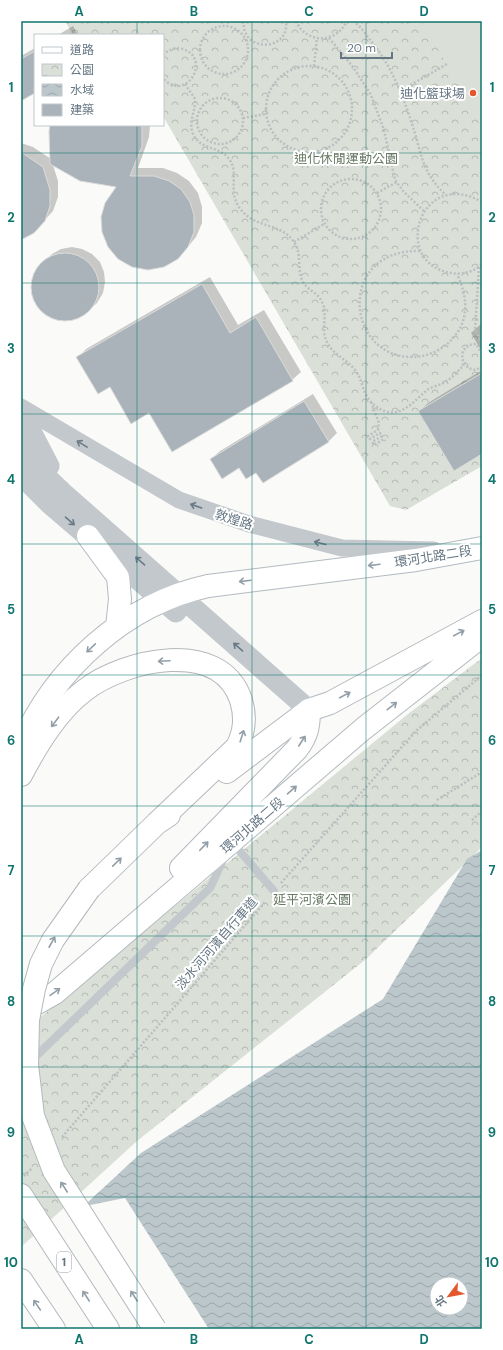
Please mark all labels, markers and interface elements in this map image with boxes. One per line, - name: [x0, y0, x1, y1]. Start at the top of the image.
- text: A: [74, 3, 84, 20]
- text: B: [190, 3, 198, 20]
- text: C: [304, 3, 314, 20]
- text: D: [419, 3, 429, 20]
- legend: [34, 34, 164, 126]
- scale bar: [341, 34, 392, 60]
- text: 20 m: [347, 40, 376, 56]
- text: 道路: [70, 42, 94, 58]
- text: 公園: [70, 62, 94, 78]
- text: 1: [9, 79, 13, 96]
- text: 1: [490, 79, 494, 96]
- text: 水域: [70, 82, 94, 98]
- place label: 迪化籃球場: [400, 85, 465, 102]
- marker: 迪化籃球場: [468, 88, 478, 98]
- text: 建築: [70, 102, 94, 118]
- park label: 迪化休閒運動公園: [294, 150, 398, 167]
- text: 2: [7, 209, 15, 226]
- text: 2: [488, 209, 496, 226]
- text: 3: [7, 340, 15, 357]
- text: 3: [488, 340, 496, 357]
- one-way arrow: [76, 439, 88, 447]
- text: 4: [7, 471, 15, 488]
- text: 4: [488, 471, 496, 488]
- one-way arrow: [190, 501, 202, 509]
- street label: 敦煌路: [213, 505, 255, 534]
- one-way arrow: [64, 516, 75, 525]
- one-way arrow: [314, 538, 327, 546]
- street label: 環河北路二段: [393, 542, 473, 571]
- one-way arrow: [135, 557, 146, 566]
- one-way arrow: [368, 562, 381, 569]
- one-way arrow: [239, 578, 252, 585]
- text: 5: [7, 601, 15, 618]
- text: 5: [488, 601, 496, 618]
- one-way arrow: [453, 629, 465, 637]
- one-way arrow: [233, 643, 243, 652]
- one-way arrow: [86, 644, 96, 653]
- one-way arrow: [158, 657, 171, 664]
- one-way arrow: [339, 691, 351, 698]
- one-way arrow: [386, 702, 397, 711]
- one-way arrow: [51, 717, 59, 728]
- one-way arrow: [238, 730, 246, 742]
- text: 6: [7, 732, 15, 749]
- text: 6: [488, 732, 496, 749]
- one-way arrow: [299, 735, 307, 747]
- one-way arrow: [287, 786, 297, 795]
- street label: 環河北路二段: [217, 793, 287, 857]
- one-way arrow: [199, 841, 208, 851]
- one-way arrow: [112, 857, 122, 867]
- text: 7: [8, 862, 15, 879]
- text: 7: [489, 862, 496, 879]
- park label: 延平河濱公園: [273, 891, 351, 908]
- street label: 淡水河河濱自行車道: [172, 894, 261, 993]
- one-way arrow: [49, 936, 57, 948]
- one-way arrow: [49, 988, 60, 996]
- text: 8: [7, 993, 15, 1010]
- text: 8: [488, 993, 496, 1010]
- text: 9: [7, 1124, 15, 1141]
- text: 9: [488, 1124, 496, 1141]
- one-way arrow: [60, 1181, 68, 1193]
- road number: 1: [57, 1252, 71, 1272]
- text: 10: [4, 1254, 18, 1271]
- text: 10: [485, 1254, 499, 1271]
- north arrow: [429, 1276, 469, 1316]
- one-way arrow: [130, 1290, 138, 1302]
- one-way arrow: [82, 1291, 90, 1302]
- text: 北: [432, 1293, 449, 1310]
- one-way arrow: [33, 1299, 41, 1310]
- text: A: [74, 1331, 84, 1348]
- text: B: [190, 1331, 198, 1348]
- text: C: [304, 1331, 314, 1348]
- text: D: [419, 1331, 429, 1348]

